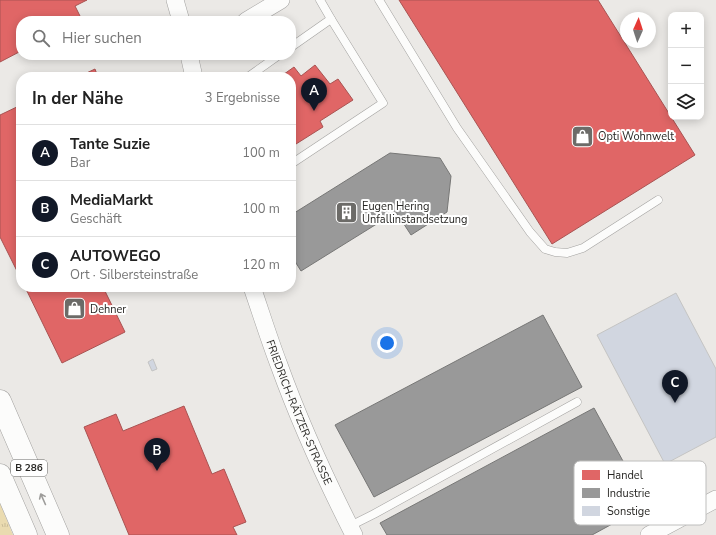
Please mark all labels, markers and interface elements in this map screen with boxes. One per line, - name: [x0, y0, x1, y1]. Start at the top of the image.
- north arrow: [620, 12, 656, 48]
- map controls: [668, 12, 704, 120]
- button: +: [668, 12, 704, 48]
- search box: [16, 16, 296, 60]
- icon: search: [30, 27, 52, 49]
- text: Hier suchen: [62, 28, 142, 48]
- button: −: [668, 48, 704, 84]
- pin: A: [301, 78, 327, 111]
- button: layers: [668, 84, 704, 120]
- text: In der Nähe: [32, 87, 123, 110]
- text: 3 Ergebnisse: [205, 89, 280, 107]
- shop icon: Opti Wohnwelt: [570, 123, 596, 149]
- place label: Opti Wohnwelt: [598, 129, 674, 144]
- text: Tante Suzie: [70, 134, 150, 154]
- text: A: [40, 144, 50, 162]
- text: 100 m: [242, 144, 280, 162]
- text: Bar: [70, 154, 90, 172]
- text: MediaMarkt: [70, 190, 153, 210]
- building icon: Eugen Hering Unfallinstandsetzung: [333, 199, 359, 225]
- place label: Eugen Hering Unfallinstandsetzung: [362, 199, 468, 227]
- text: B: [41, 200, 49, 218]
- text: 100 m: [242, 200, 280, 218]
- text: Geschäft: [70, 210, 121, 228]
- text: AUTOWEGO: [70, 246, 161, 266]
- text: C: [41, 256, 49, 274]
- text: 120 m: [242, 256, 280, 274]
- text: Ort · Silbersteinstraße: [70, 266, 198, 284]
- shop icon: Dehner: [62, 296, 88, 322]
- place label: Dehner: [90, 302, 126, 317]
- your location: [377, 333, 397, 353]
- street label: FRIEDRICH-RÄTZER-STRASSE: [263, 338, 336, 487]
- pin: C: [662, 370, 688, 403]
- pin: B: [144, 438, 170, 471]
- road number: B 286: [11, 460, 47, 476]
- legend: [574, 461, 706, 525]
- text: Handel: [607, 468, 644, 483]
- text: Industrie: [607, 486, 650, 501]
- one-way arrow: [39, 494, 46, 506]
- text: Sonstige: [607, 504, 650, 519]

